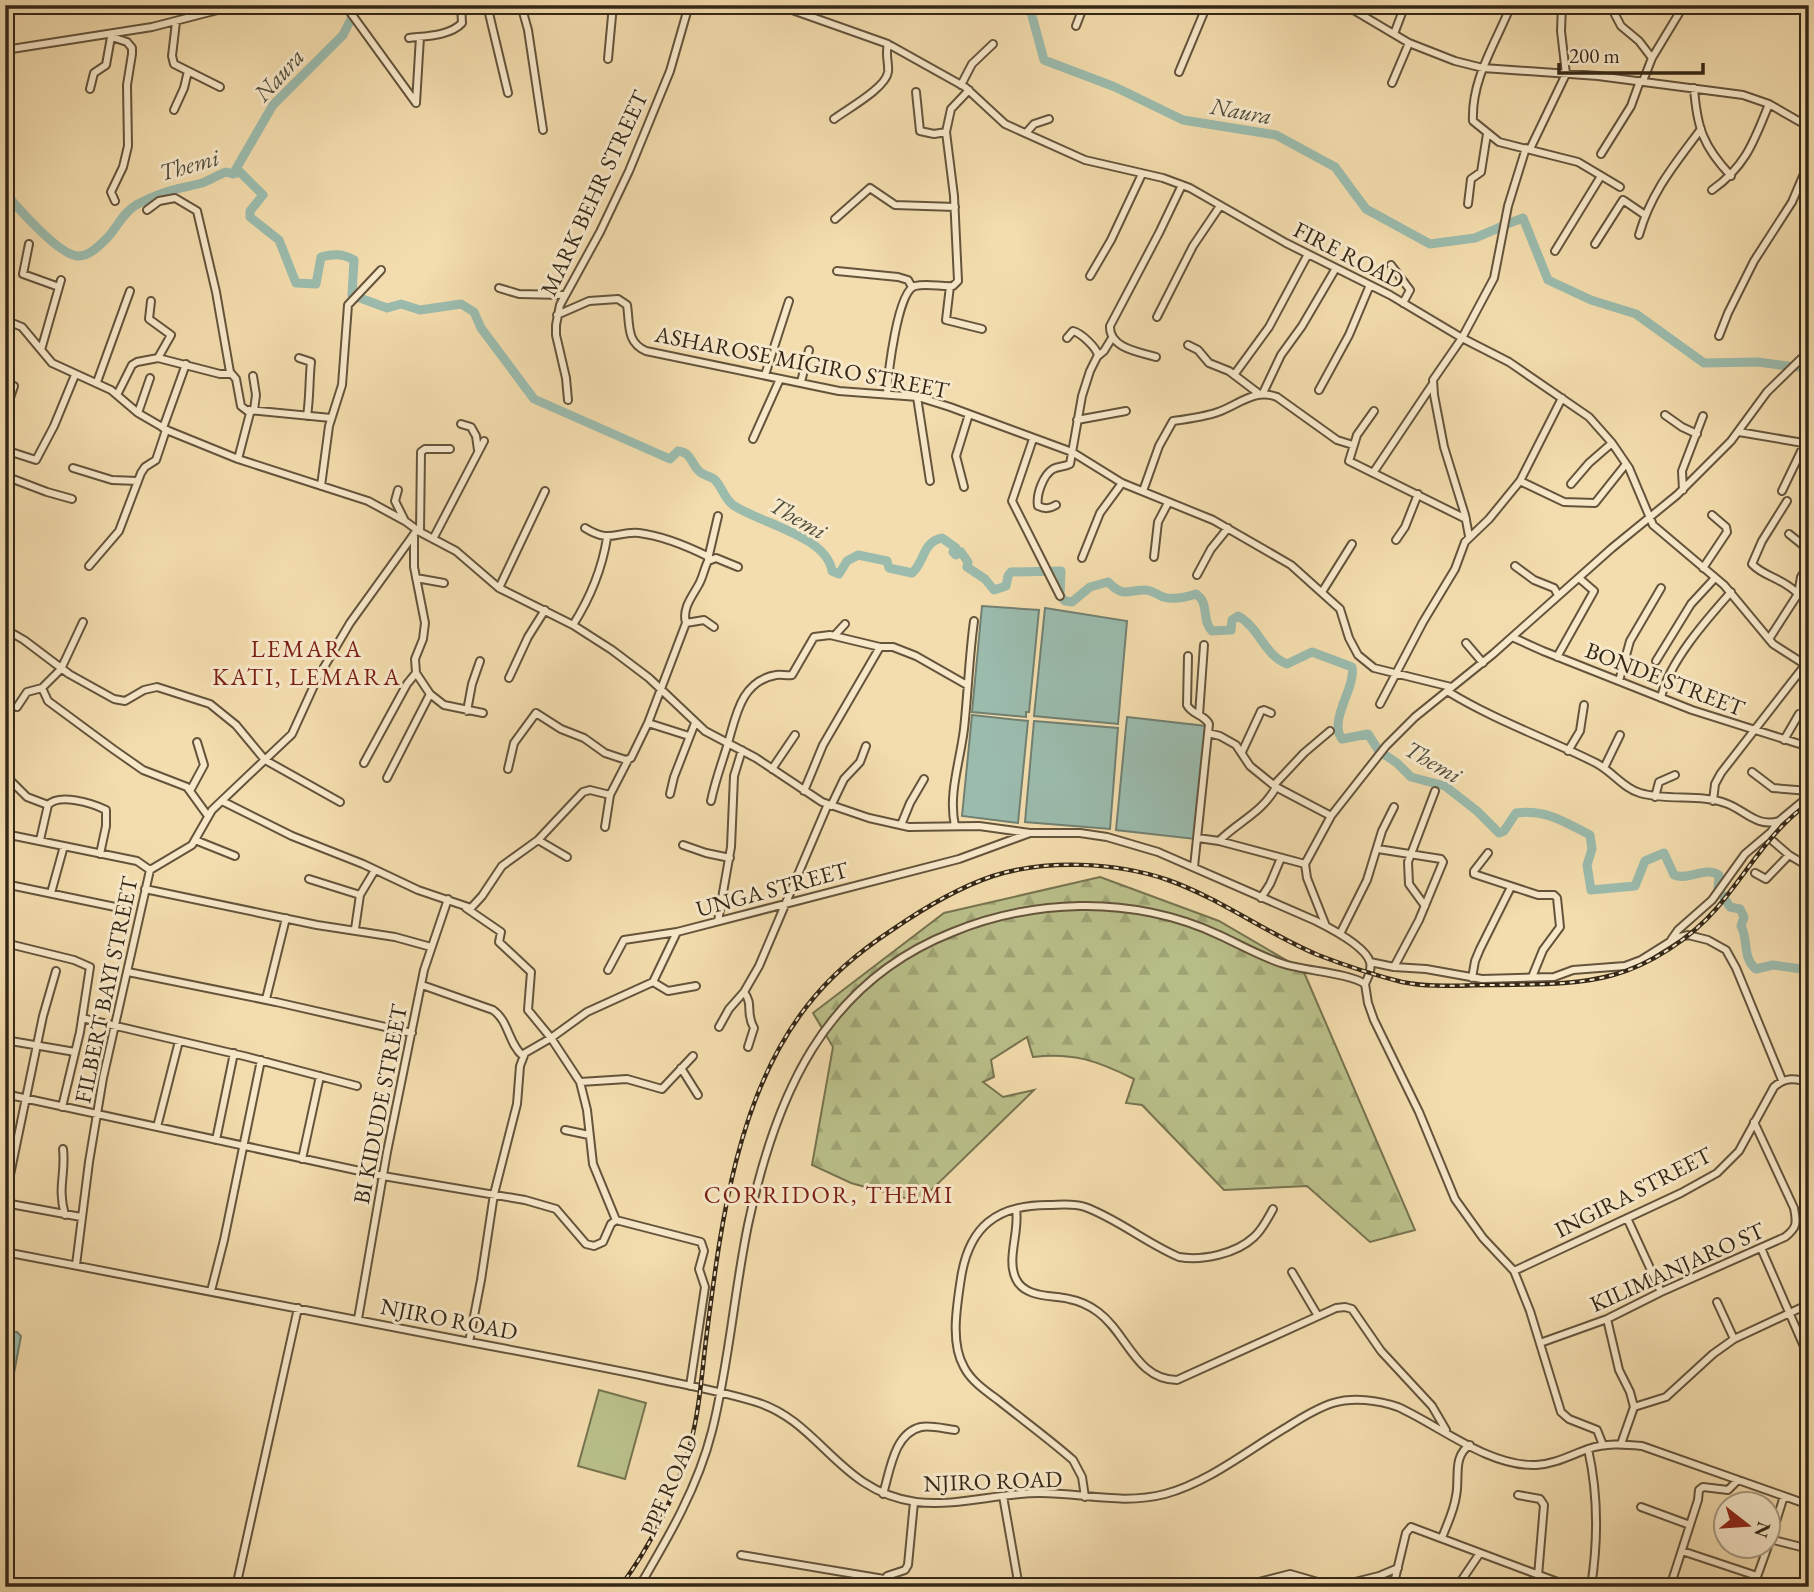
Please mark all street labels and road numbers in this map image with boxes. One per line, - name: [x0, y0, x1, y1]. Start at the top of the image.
- street label: MARK BEHR STREET: [533, 85, 655, 301]
- street label: FIRE ROAD: [1289, 214, 1409, 296]
- street label: ASHAROSE MIGIRO STREET: [651, 319, 952, 405]
- street label: BONDE STREET: [1581, 635, 1749, 723]
- street label: UNGA STREET: [693, 854, 852, 924]
- street label: FILBERT BAYI STREET: [67, 873, 145, 1106]
- street label: BI KIDUDE STREET: [346, 1001, 414, 1206]
- street label: INGIRA STREET: [1549, 1139, 1717, 1244]
- street label: KILIMANJARO ST: [1585, 1215, 1770, 1319]
- street label: NJIRO ROAD: [378, 1291, 520, 1347]
- street label: PPF ROAD: [633, 1429, 705, 1541]
- street label: NJIRO ROAD: [923, 1464, 1063, 1498]

